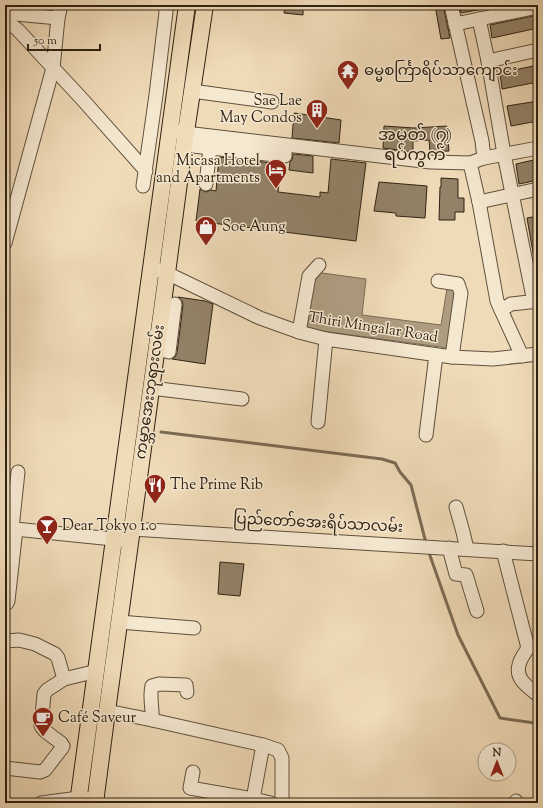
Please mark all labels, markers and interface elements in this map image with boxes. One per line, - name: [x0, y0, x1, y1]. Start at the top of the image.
- scale bar: [28, 26, 100, 52]
- text: 50 m: [33, 32, 57, 50]
- temple icon: ဓမ္မစင်္ကြာရိပ်သာကျောင်း: [335, 58, 361, 91]
- place label: ဓမ္မစင်္ကြာရိပ်သာကျောင်း: [364, 60, 517, 82]
- place label: Sae Lae May Condos: [220, 91, 302, 129]
- building icon: Sae Lae May Condos: [304, 97, 330, 130]
- district label: အမှတ် (၇) ရပ်ကွက်: [378, 123, 452, 168]
- place label: Micasa Hotel and Apartments: [156, 151, 260, 189]
- hotel icon: Micasa Hotel and Apartments: [263, 157, 289, 190]
- shop icon: Soe Aung: [193, 214, 219, 247]
- place label: Soe Aung: [222, 217, 286, 238]
- street label: Thiri Mingalar Road: [307, 307, 440, 349]
- street label: ကမ္ဘာအေးဘုရားလမ်း: [130, 323, 171, 461]
- restaurant icon: The Prime Rib: [142, 472, 168, 505]
- place label: The Prime Rib: [170, 475, 263, 496]
- street label: ပြည်တော်အေးရိပ်သာလမ်း: [233, 508, 404, 539]
- bar icon: Dear Tokyo 1.0: [34, 513, 60, 546]
- place label: Dear Tokyo 1.0: [62, 516, 157, 537]
- cafe icon: Café Saveur: [30, 705, 56, 738]
- place label: Café Saveur: [58, 708, 137, 729]
- north arrow: [477, 742, 517, 782]
- text: N: [492, 745, 502, 761]

